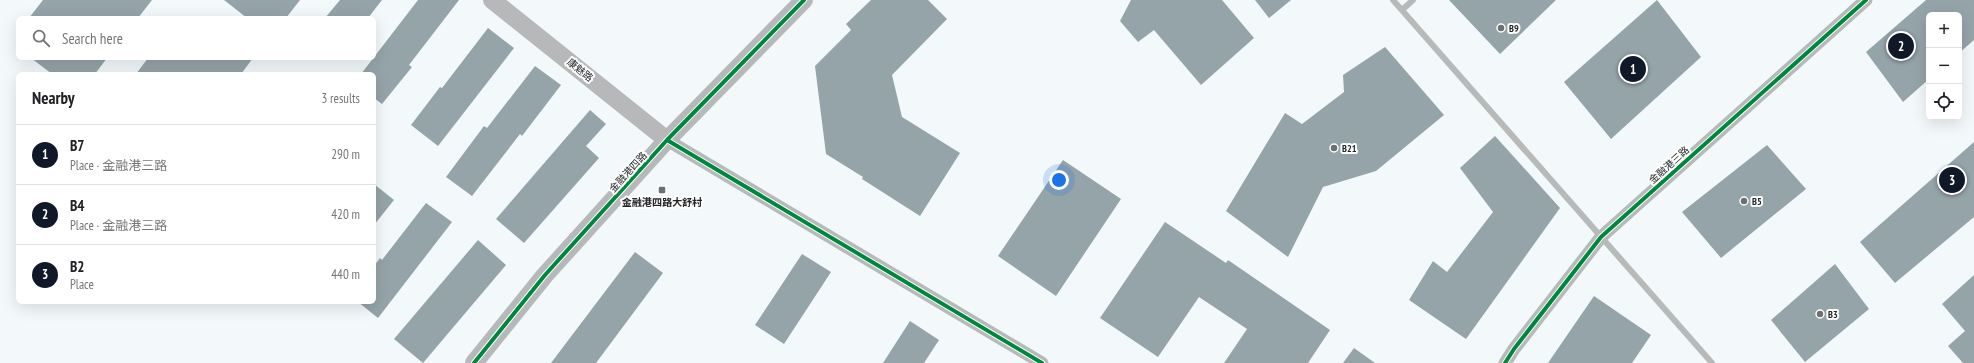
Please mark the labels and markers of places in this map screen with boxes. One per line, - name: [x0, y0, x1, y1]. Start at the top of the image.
- place label: B9: [1509, 22, 1519, 35]
- marker: B9: [1496, 23, 1506, 33]
- pin: 2: [1888, 31, 1914, 61]
- pin: 1: [1620, 54, 1646, 84]
- place label: B21: [1342, 142, 1357, 155]
- marker: B21: [1329, 143, 1339, 153]
- pin: 3: [1939, 165, 1965, 195]
- marker: 金融港四路大舒村: [657, 185, 667, 195]
- place label: B5: [1752, 195, 1762, 208]
- place label: 金融港四路大舒村: [621, 196, 702, 209]
- marker: B5: [1739, 196, 1749, 206]
- place label: B3: [1828, 308, 1838, 321]
- marker: B3: [1815, 309, 1825, 319]

